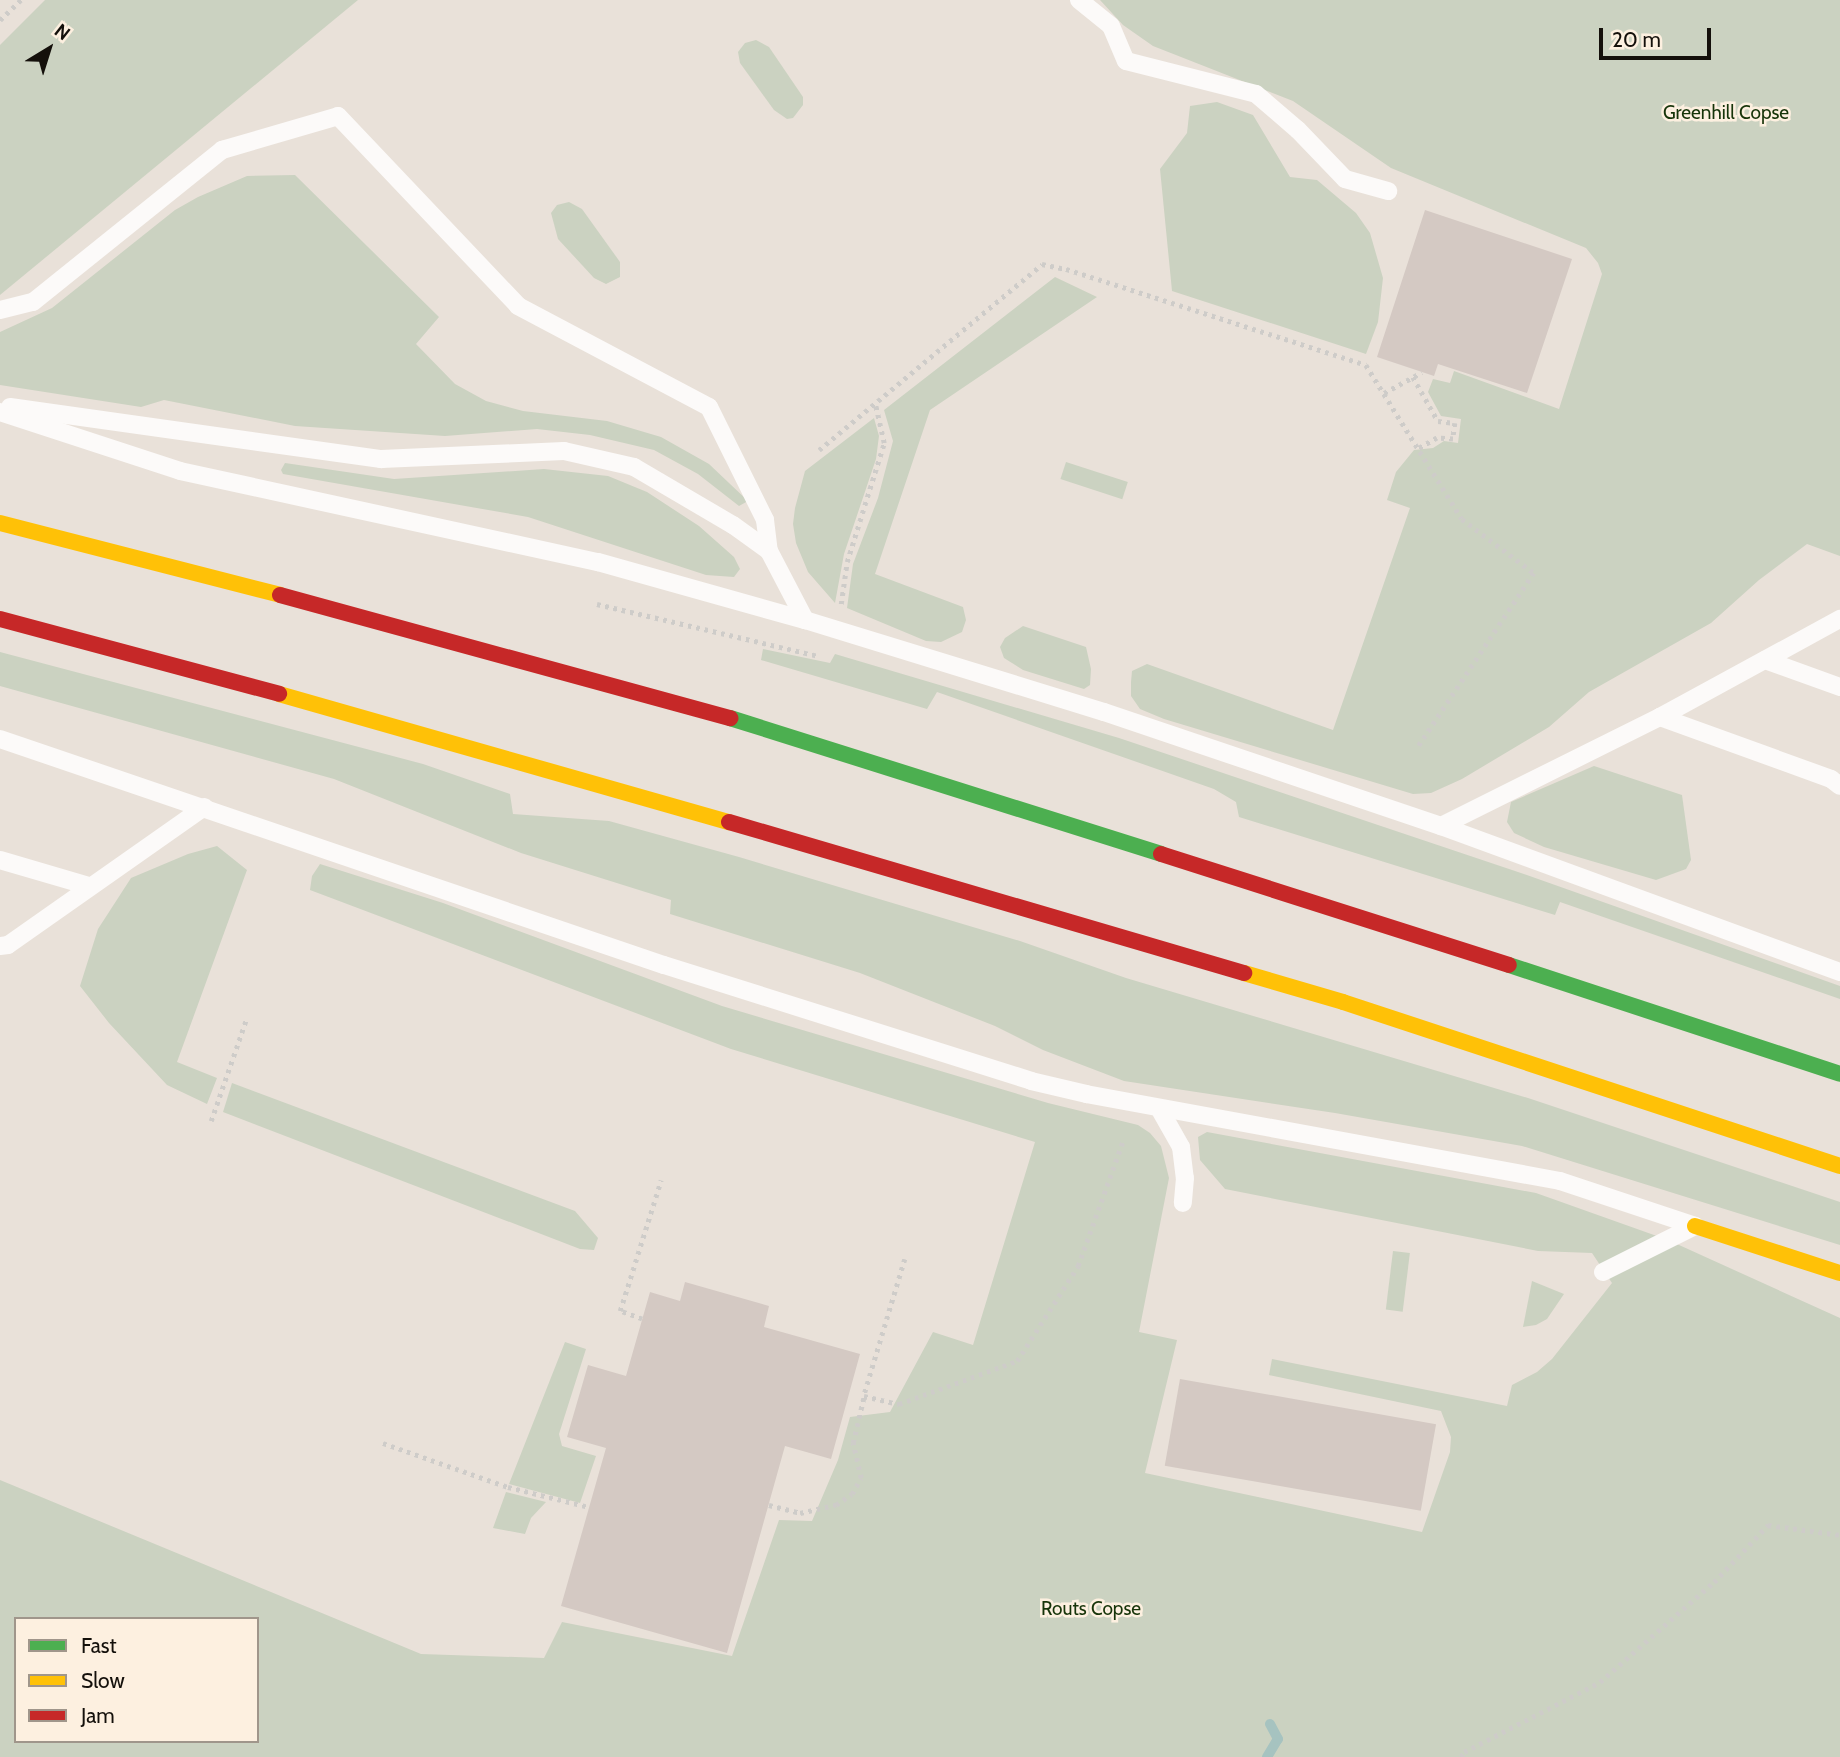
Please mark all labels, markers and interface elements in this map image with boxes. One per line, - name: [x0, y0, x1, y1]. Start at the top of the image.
- north arrow: [14, 14, 84, 84]
- scale bar: [1602, 14, 1714, 58]
- text: N: [50, 19, 75, 45]
- text: 20 m: [1612, 27, 1661, 52]
- park label: Greenhill Copse: [1663, 102, 1789, 124]
- park label: Routs Copse: [1041, 1598, 1141, 1620]
- legend: [14, 1617, 259, 1743]
- text: Fast: [81, 1633, 117, 1658]
- text: Slow: [81, 1668, 125, 1693]
- text: Jam: [81, 1703, 115, 1728]

